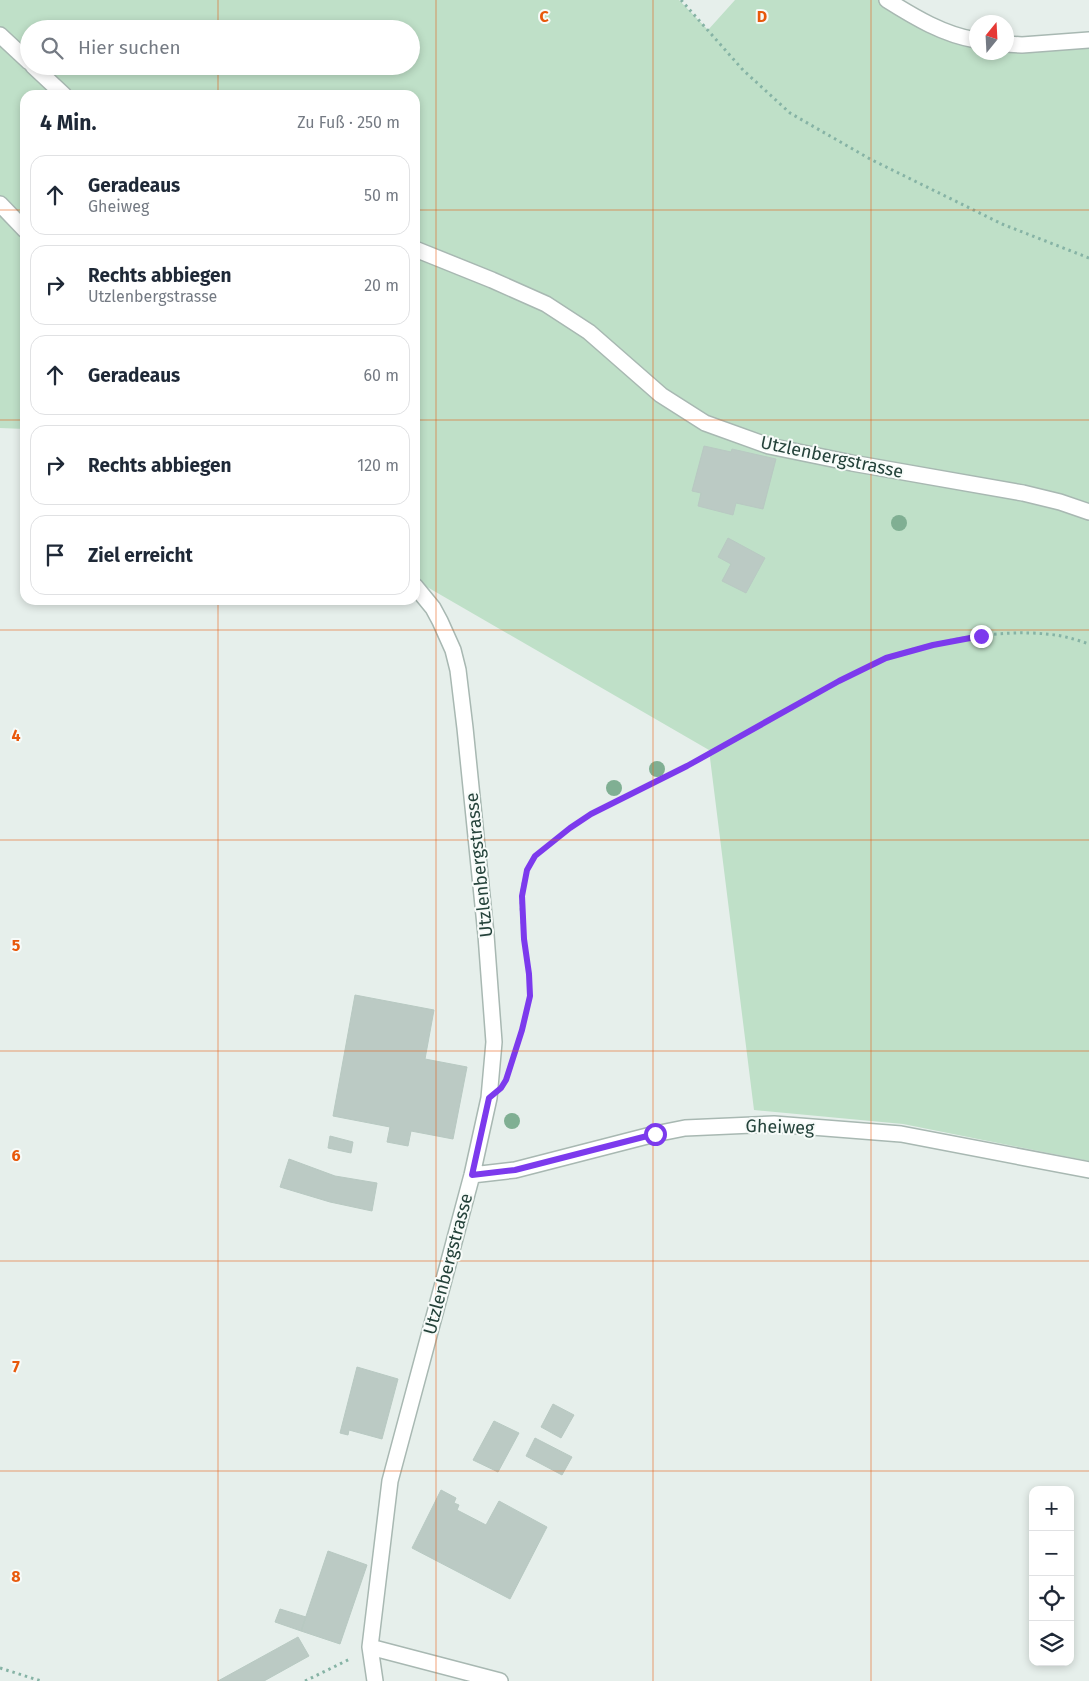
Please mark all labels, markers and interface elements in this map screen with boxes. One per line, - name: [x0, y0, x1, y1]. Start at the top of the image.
- text: C: [539, 7, 549, 26]
- text: D: [757, 7, 767, 26]
- north arrow: [969, 15, 1014, 60]
- search box: [20, 20, 420, 75]
- icon: search: [38, 34, 66, 62]
- text: Hier suchen: [78, 36, 181, 59]
- text: 4 Min.: [40, 110, 96, 136]
- text: Zu Fuß · 250 m: [297, 113, 400, 132]
- text: Geradeaus: [88, 174, 180, 197]
- icon: ahead: [41, 181, 69, 209]
- text: 50 m: [364, 186, 399, 205]
- text: Gheiweg: [88, 197, 149, 216]
- text: Rechts abbiegen: [88, 264, 231, 287]
- icon: right: [41, 271, 69, 299]
- text: 20 m: [364, 276, 399, 295]
- text: Utzlenbergstrasse: [88, 287, 217, 306]
- icon: ahead: [41, 361, 69, 389]
- text: Geradeaus: [88, 364, 180, 387]
- text: 60 m: [364, 366, 399, 385]
- street label: Utzlenbergstrasse: [759, 431, 905, 483]
- icon: right: [41, 451, 69, 479]
- text: Rechts abbiegen: [88, 454, 231, 477]
- text: 120 m: [357, 456, 399, 475]
- icon: arrive: [41, 541, 69, 569]
- text: Ziel erreicht: [88, 544, 193, 567]
- route end: [970, 625, 993, 648]
- text: 4: [11, 726, 21, 745]
- street label: Utzlenbergstrasse: [460, 791, 498, 939]
- text: 5: [12, 936, 21, 955]
- street label: Gheiweg: [745, 1115, 815, 1139]
- route start: [644, 1123, 667, 1146]
- text: 6: [11, 1146, 21, 1165]
- street label: Utzlenbergstrasse: [419, 1191, 477, 1337]
- text: 7: [12, 1357, 20, 1376]
- map controls: [1029, 1486, 1074, 1666]
- button: +: [1029, 1486, 1074, 1531]
- button: −: [1029, 1531, 1074, 1576]
- text: 8: [11, 1567, 21, 1586]
- button: locate: [1029, 1576, 1074, 1621]
- button: layers: [1029, 1621, 1074, 1666]

